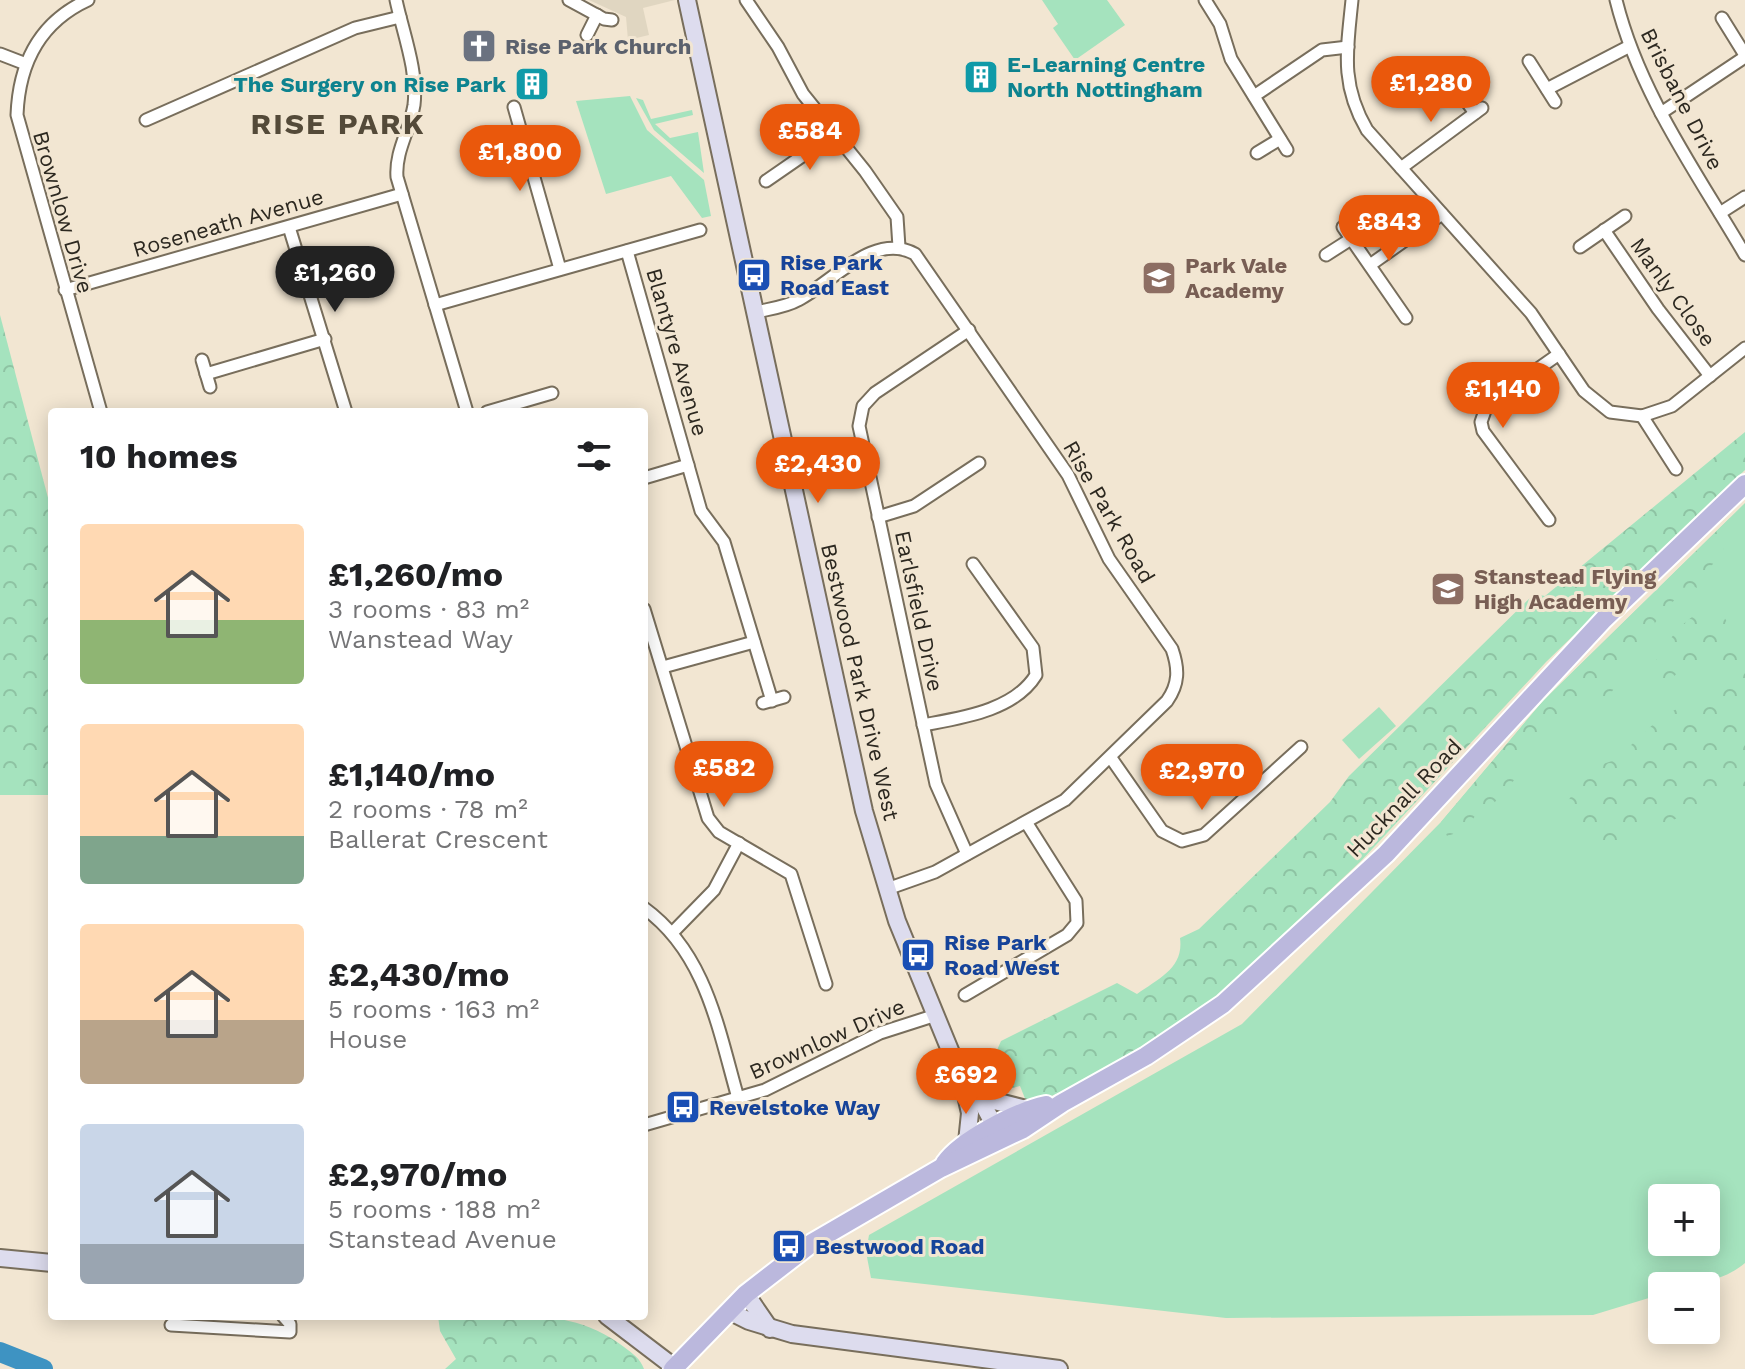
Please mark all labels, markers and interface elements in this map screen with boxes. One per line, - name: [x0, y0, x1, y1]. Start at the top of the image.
- street label: Brisbane Drive: [1636, 24, 1728, 174]
- church icon: Rise Park Church: [460, 27, 498, 65]
- place label: Rise Park Church: [505, 34, 691, 59]
- place label: E-Learning Centre North Nottingham: [1007, 52, 1205, 102]
- pin: £1,280: [1366, 56, 1496, 124]
- building icon: E-Learning Centre North Nottingham: [962, 58, 1000, 96]
- building icon: The Surgery on Rise Park: [513, 65, 551, 103]
- text: £1,280: [1389, 67, 1473, 97]
- place label: The Surgery on Rise Park: [234, 72, 506, 97]
- pin: £584: [763, 104, 857, 172]
- district label: RISE PARK: [251, 106, 425, 141]
- text: £584: [778, 115, 842, 145]
- pin: £1,800: [455, 125, 585, 193]
- street label: Brownlow Drive: [28, 128, 98, 296]
- text: £1,800: [478, 136, 562, 166]
- street label: Roseneath Avenue: [130, 184, 326, 262]
- pin: £843: [1342, 195, 1436, 263]
- text: £843: [1357, 206, 1421, 236]
- street label: Manly Close: [1625, 233, 1721, 351]
- pin: £1,260: [270, 246, 400, 314]
- place label: Rise Park Road East: [780, 250, 889, 300]
- place label: Park Vale Academy: [1185, 253, 1287, 303]
- bus stop icon: Rise Park Road East: [735, 256, 773, 294]
- text: £1,260: [293, 257, 377, 287]
- school or university icon: Park Vale Academy: [1140, 259, 1178, 297]
- street label: Blantyre Avenue: [641, 265, 713, 439]
- pin: £1,140: [1438, 362, 1568, 430]
- text: £1,140: [1464, 373, 1542, 403]
- icon: filters: [572, 434, 616, 478]
- text: 10 homes: [80, 436, 238, 476]
- street label: Rise Park Road: [1058, 436, 1160, 588]
- pin: £2,430: [753, 437, 883, 505]
- text: £2,430: [774, 448, 862, 478]
- street label: Earlsfield Drive: [890, 528, 948, 694]
- street label: Bestwood Park Drive West: [816, 541, 904, 823]
- text: £1,260/mo: [328, 554, 503, 594]
- icon: home: [144, 556, 240, 652]
- place label: Stanstead Flying High Academy: [1474, 564, 1657, 614]
- school or university icon: Stanstead Flying High Academy: [1429, 570, 1467, 608]
- text: 3 rooms · 83 m²: [328, 594, 529, 624]
- text: Wanstead Way: [328, 624, 513, 654]
- street label: Hucknall Road: [1341, 734, 1467, 862]
- pin: £582: [677, 741, 771, 809]
- pin: £2,970: [1137, 744, 1267, 812]
- text: £582: [692, 752, 756, 782]
- text: £1,140/mo: [328, 754, 495, 794]
- text: £2,970: [1159, 755, 1245, 785]
- icon: home: [144, 756, 240, 852]
- text: 2 rooms · 78 m²: [328, 794, 528, 824]
- text: Ballerat Crescent: [328, 824, 548, 854]
- place label: Rise Park Road West: [944, 930, 1060, 980]
- bus stop icon: Rise Park Road West: [899, 936, 937, 974]
- text: £2,430/mo: [328, 954, 509, 994]
- icon: home: [144, 956, 240, 1052]
- text: 5 rooms · 163 m²: [328, 994, 539, 1024]
- street label: Brownlow Drive: [745, 994, 909, 1084]
- text: House: [328, 1024, 407, 1054]
- pin: £692: [919, 1048, 1013, 1116]
- text: £692: [934, 1059, 998, 1089]
- bus stop icon: Revelstoke Way: [664, 1088, 702, 1126]
- place label: Revelstoke Way: [709, 1095, 881, 1120]
- text: £2,970/mo: [328, 1154, 507, 1194]
- icon: home: [144, 1156, 240, 1252]
- map controls: [1648, 1184, 1720, 1344]
- button: +: [1648, 1184, 1720, 1256]
- text: 5 rooms · 188 m²: [328, 1194, 540, 1224]
- text: Stanstead Avenue: [328, 1224, 557, 1254]
- bus stop icon: Bestwood Road: [770, 1227, 808, 1265]
- place label: Bestwood Road: [815, 1234, 985, 1259]
- button: −: [1648, 1272, 1720, 1344]

